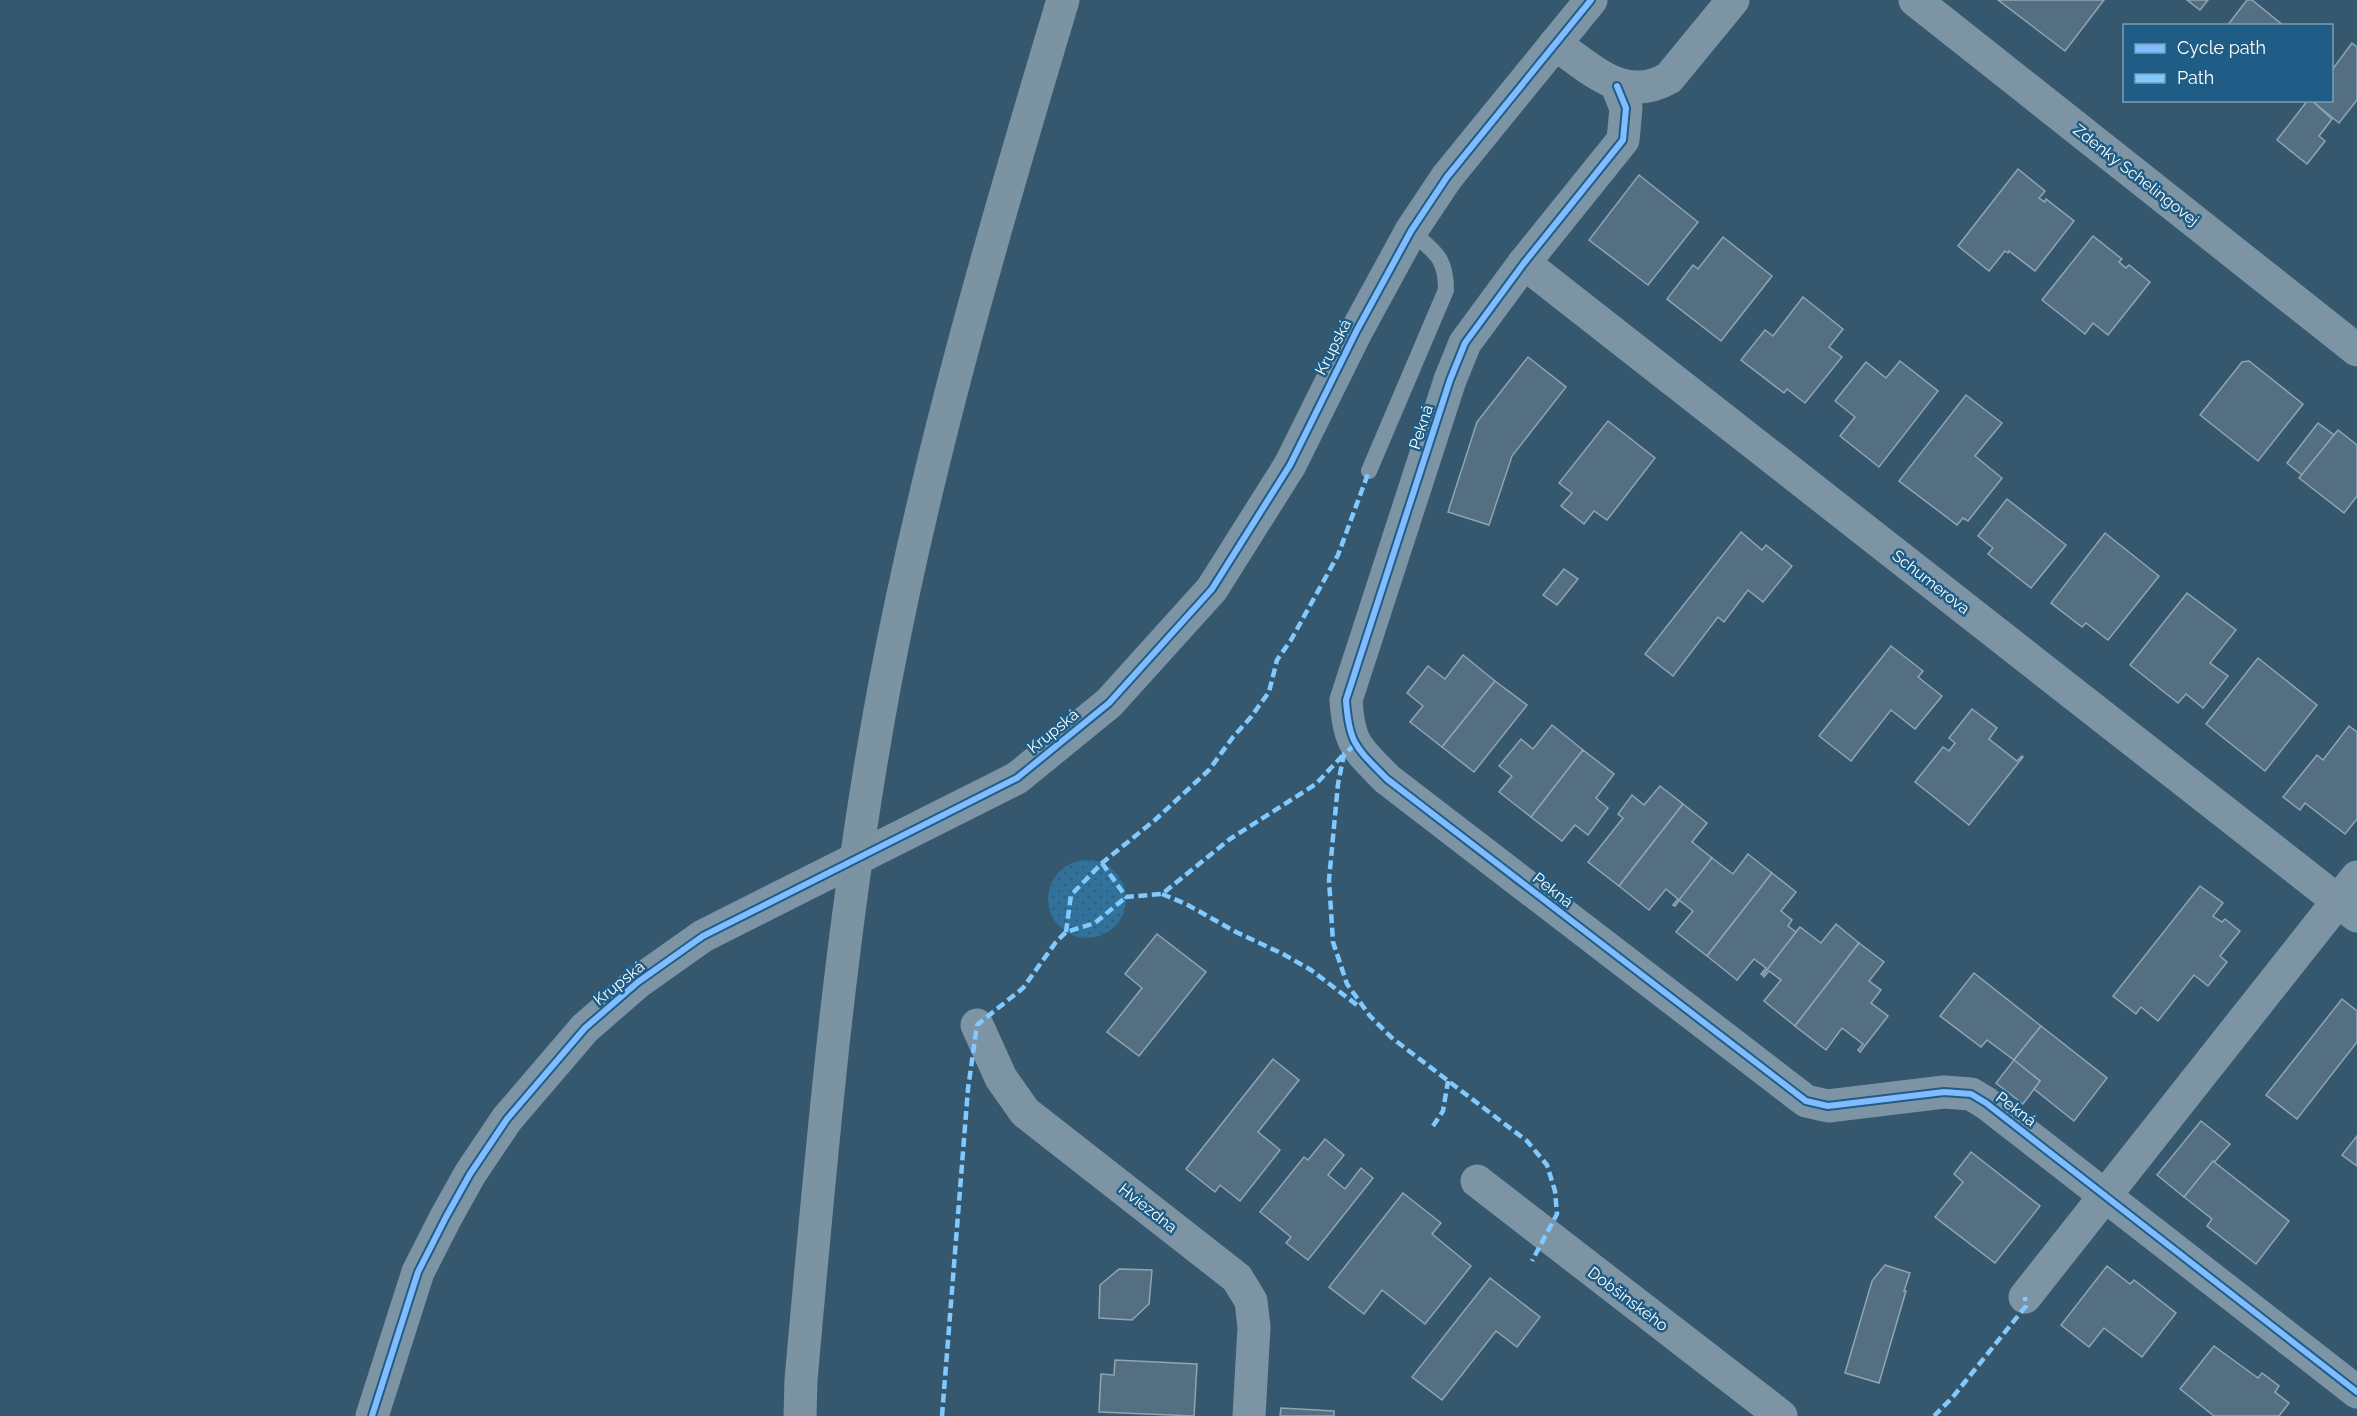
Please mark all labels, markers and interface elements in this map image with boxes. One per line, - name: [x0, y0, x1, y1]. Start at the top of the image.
- legend: [2123, 24, 2333, 102]
- text: Cycle path: [2177, 37, 2266, 58]
- text: Path: [2177, 67, 2214, 88]
- street label: Zdenky Schelingovej: [2069, 120, 2203, 230]
- street label: Krupská: [1311, 316, 1355, 378]
- street label: Pekná: [1405, 402, 1437, 452]
- street label: Schumerova: [1888, 546, 1974, 618]
- street label: Krupská: [1024, 705, 1082, 757]
- street label: Pekná: [1529, 868, 1577, 912]
- street label: Krupská: [590, 957, 648, 1009]
- street label: Pekná: [1992, 1088, 2040, 1130]
- street label: Hviezdna: [1115, 1179, 1181, 1237]
- street label: Dobšinského: [1584, 1263, 1672, 1335]

